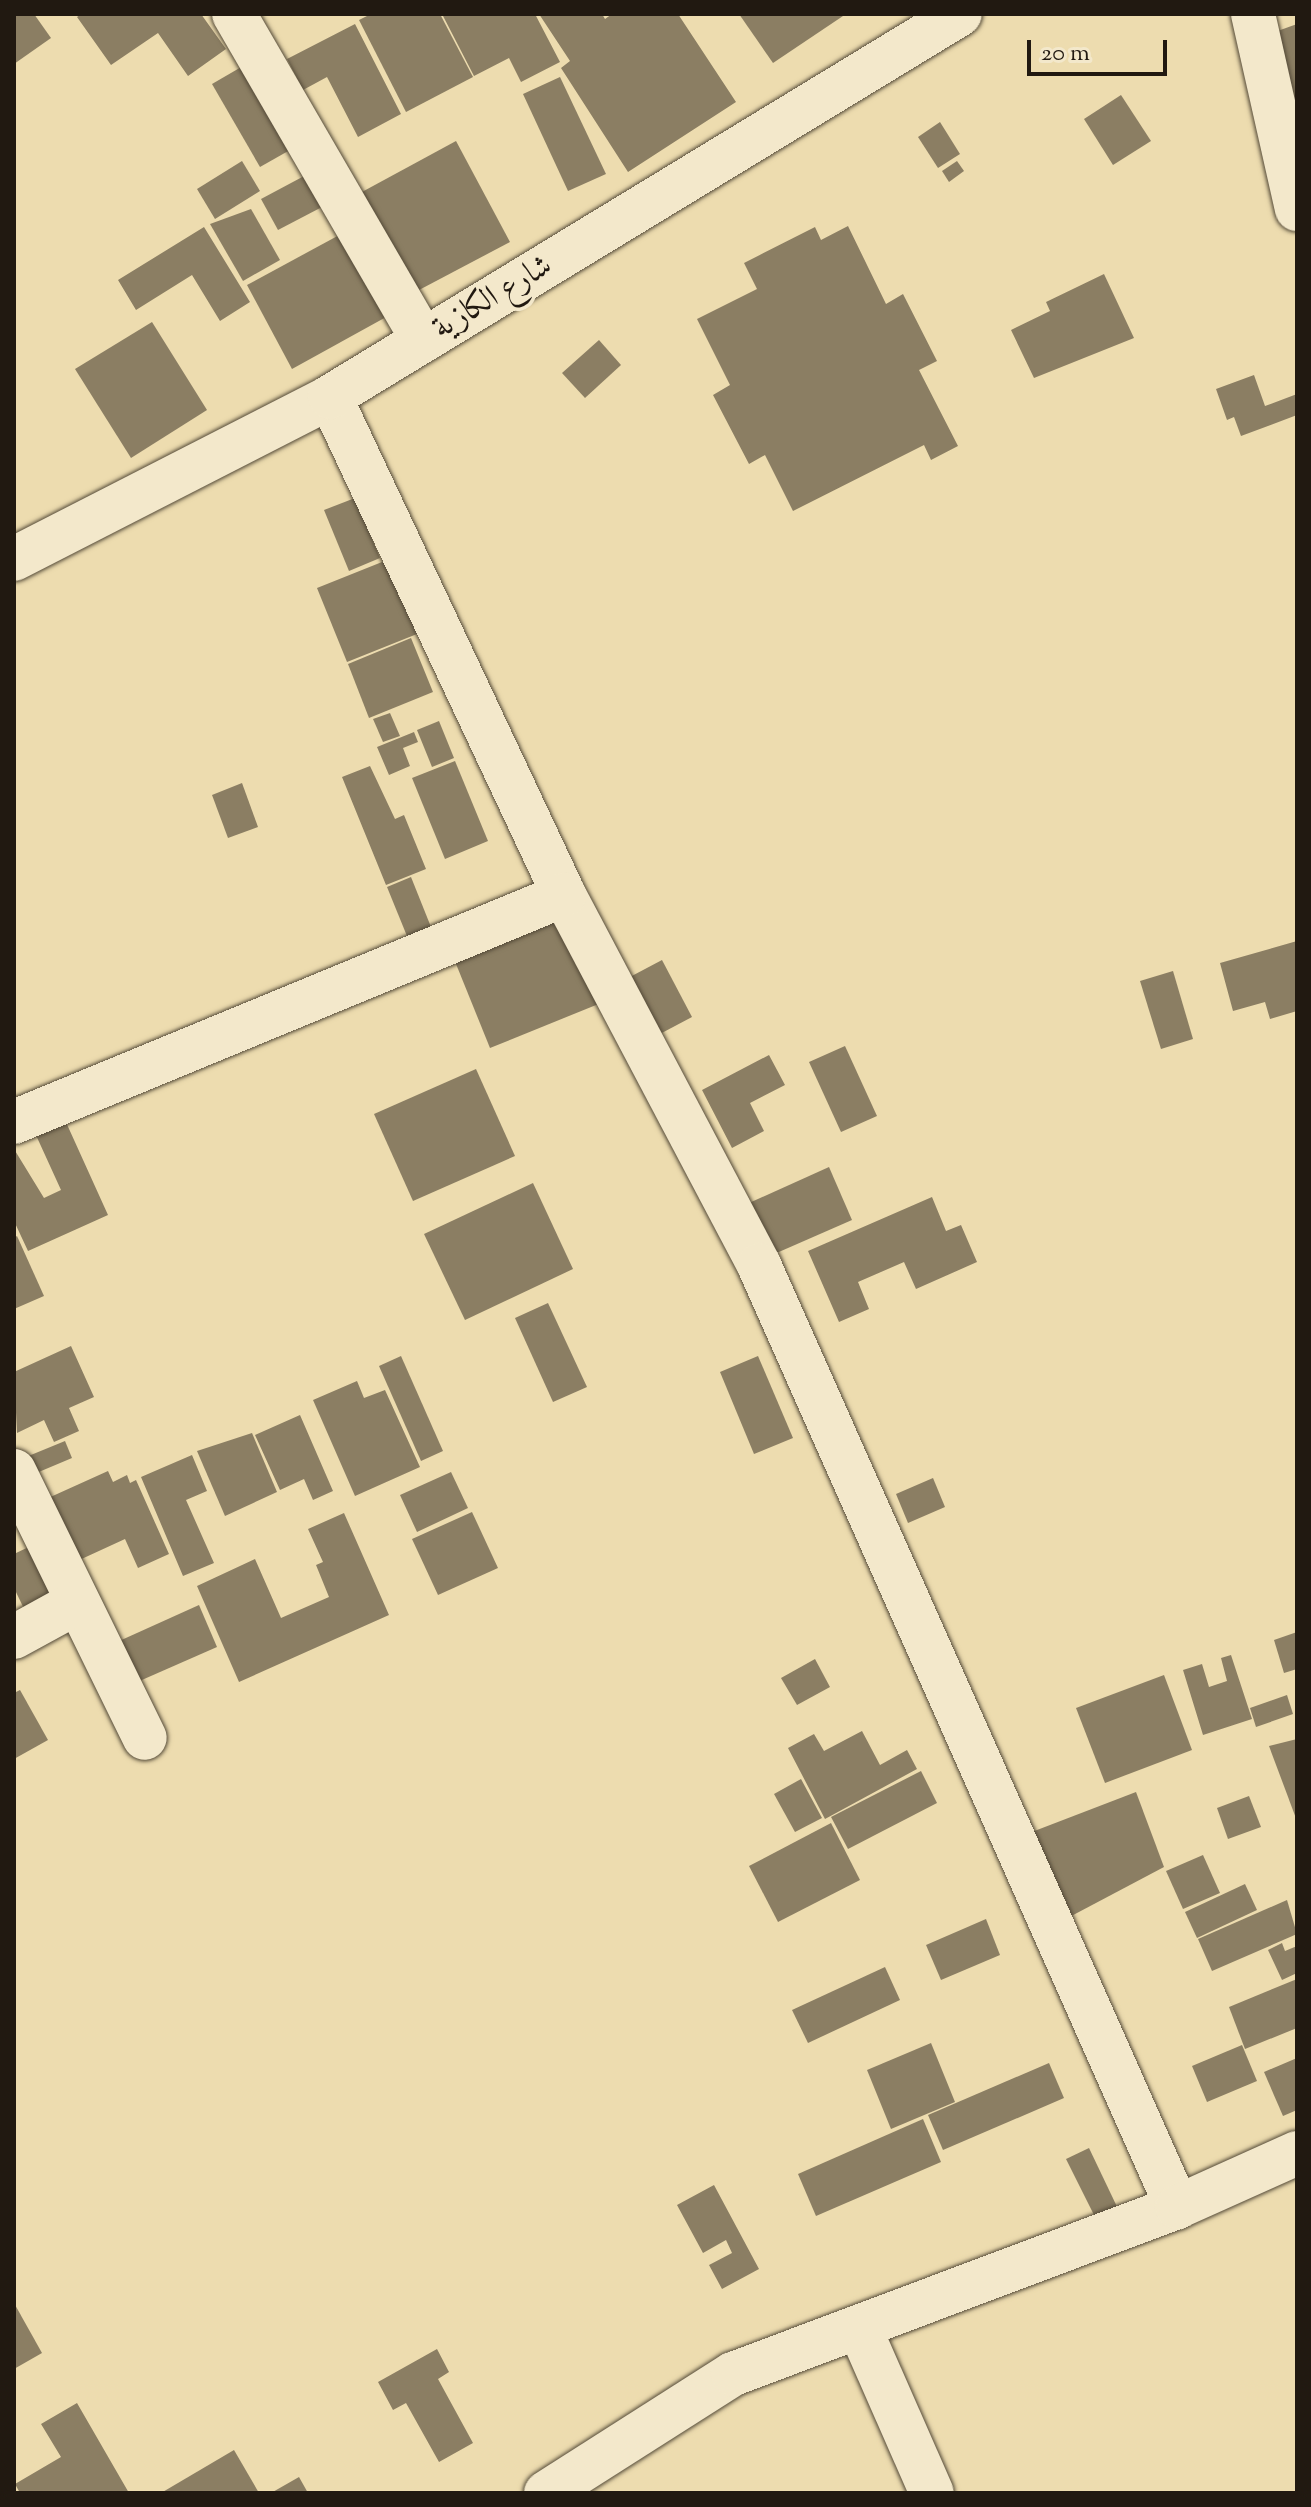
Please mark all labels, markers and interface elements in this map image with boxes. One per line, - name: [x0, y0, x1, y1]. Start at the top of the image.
- scale bar: [1031, 24, 1171, 74]
- text: 20 m: [1041, 37, 1090, 71]
- street label: شارع الكازية: [426, 247, 560, 349]

